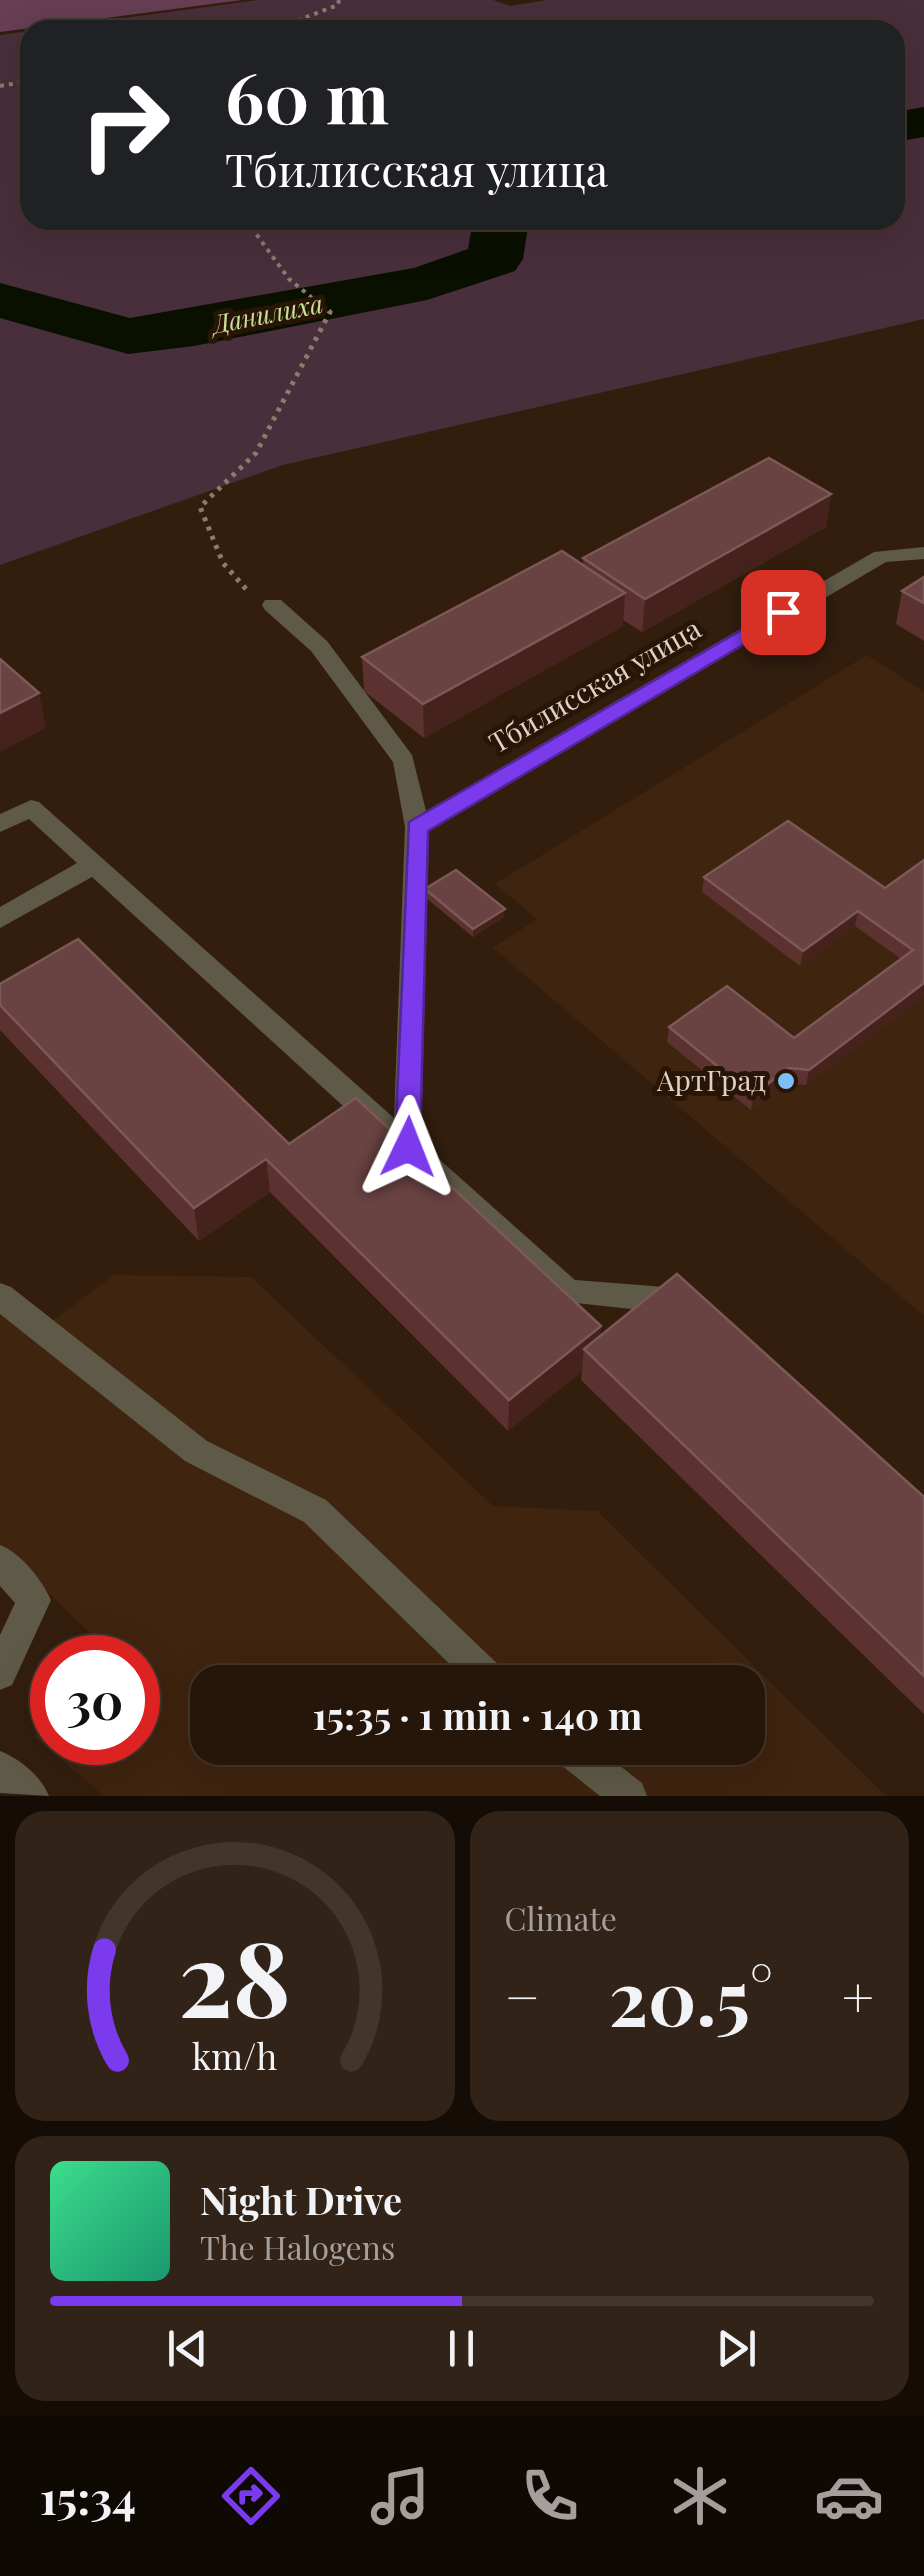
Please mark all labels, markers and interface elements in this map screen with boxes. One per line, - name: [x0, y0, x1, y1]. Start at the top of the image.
- text: 60 m: [225, 48, 389, 142]
- icon: right: [60, 60, 190, 190]
- text: Тбилисская улица: [225, 138, 608, 198]
- water label: Данилиха: [206, 286, 326, 340]
- pin: [741, 570, 826, 655]
- icon: arrive: [756, 585, 811, 640]
- street label: Тбилисская улица: [482, 609, 707, 760]
- place label: АртГрад: [656, 1061, 766, 1098]
- marker: АртГрад: [775, 1070, 797, 1092]
- position arrow: [356, 1095, 460, 1199]
- speed limit sign: 30: [30, 1635, 160, 1765]
- text: 15:35 · 1 min · 140 m: [313, 1689, 643, 1740]
- text: Climate: [505, 1896, 617, 1939]
- text: 28: [178, 1905, 291, 2044]
- text: 20.5°: [609, 1945, 773, 2045]
- text: −: [505, 1958, 540, 2032]
- text: +: [842, 1958, 874, 2032]
- text: km/h: [192, 2031, 278, 2079]
- text: Night Drive: [200, 2174, 402, 2225]
- text: The Halogens: [200, 2225, 395, 2268]
- icon: previous: [160, 2321, 215, 2376]
- icon: pause: [434, 2321, 489, 2376]
- icon: next: [709, 2321, 764, 2376]
- icon: directions: [216, 2461, 286, 2531]
- icon: music: [365, 2461, 435, 2531]
- icon: phone: [515, 2461, 585, 2531]
- icon: climate: [665, 2461, 735, 2531]
- icon: car: [814, 2461, 884, 2531]
- text: 15:34: [40, 2466, 136, 2526]

